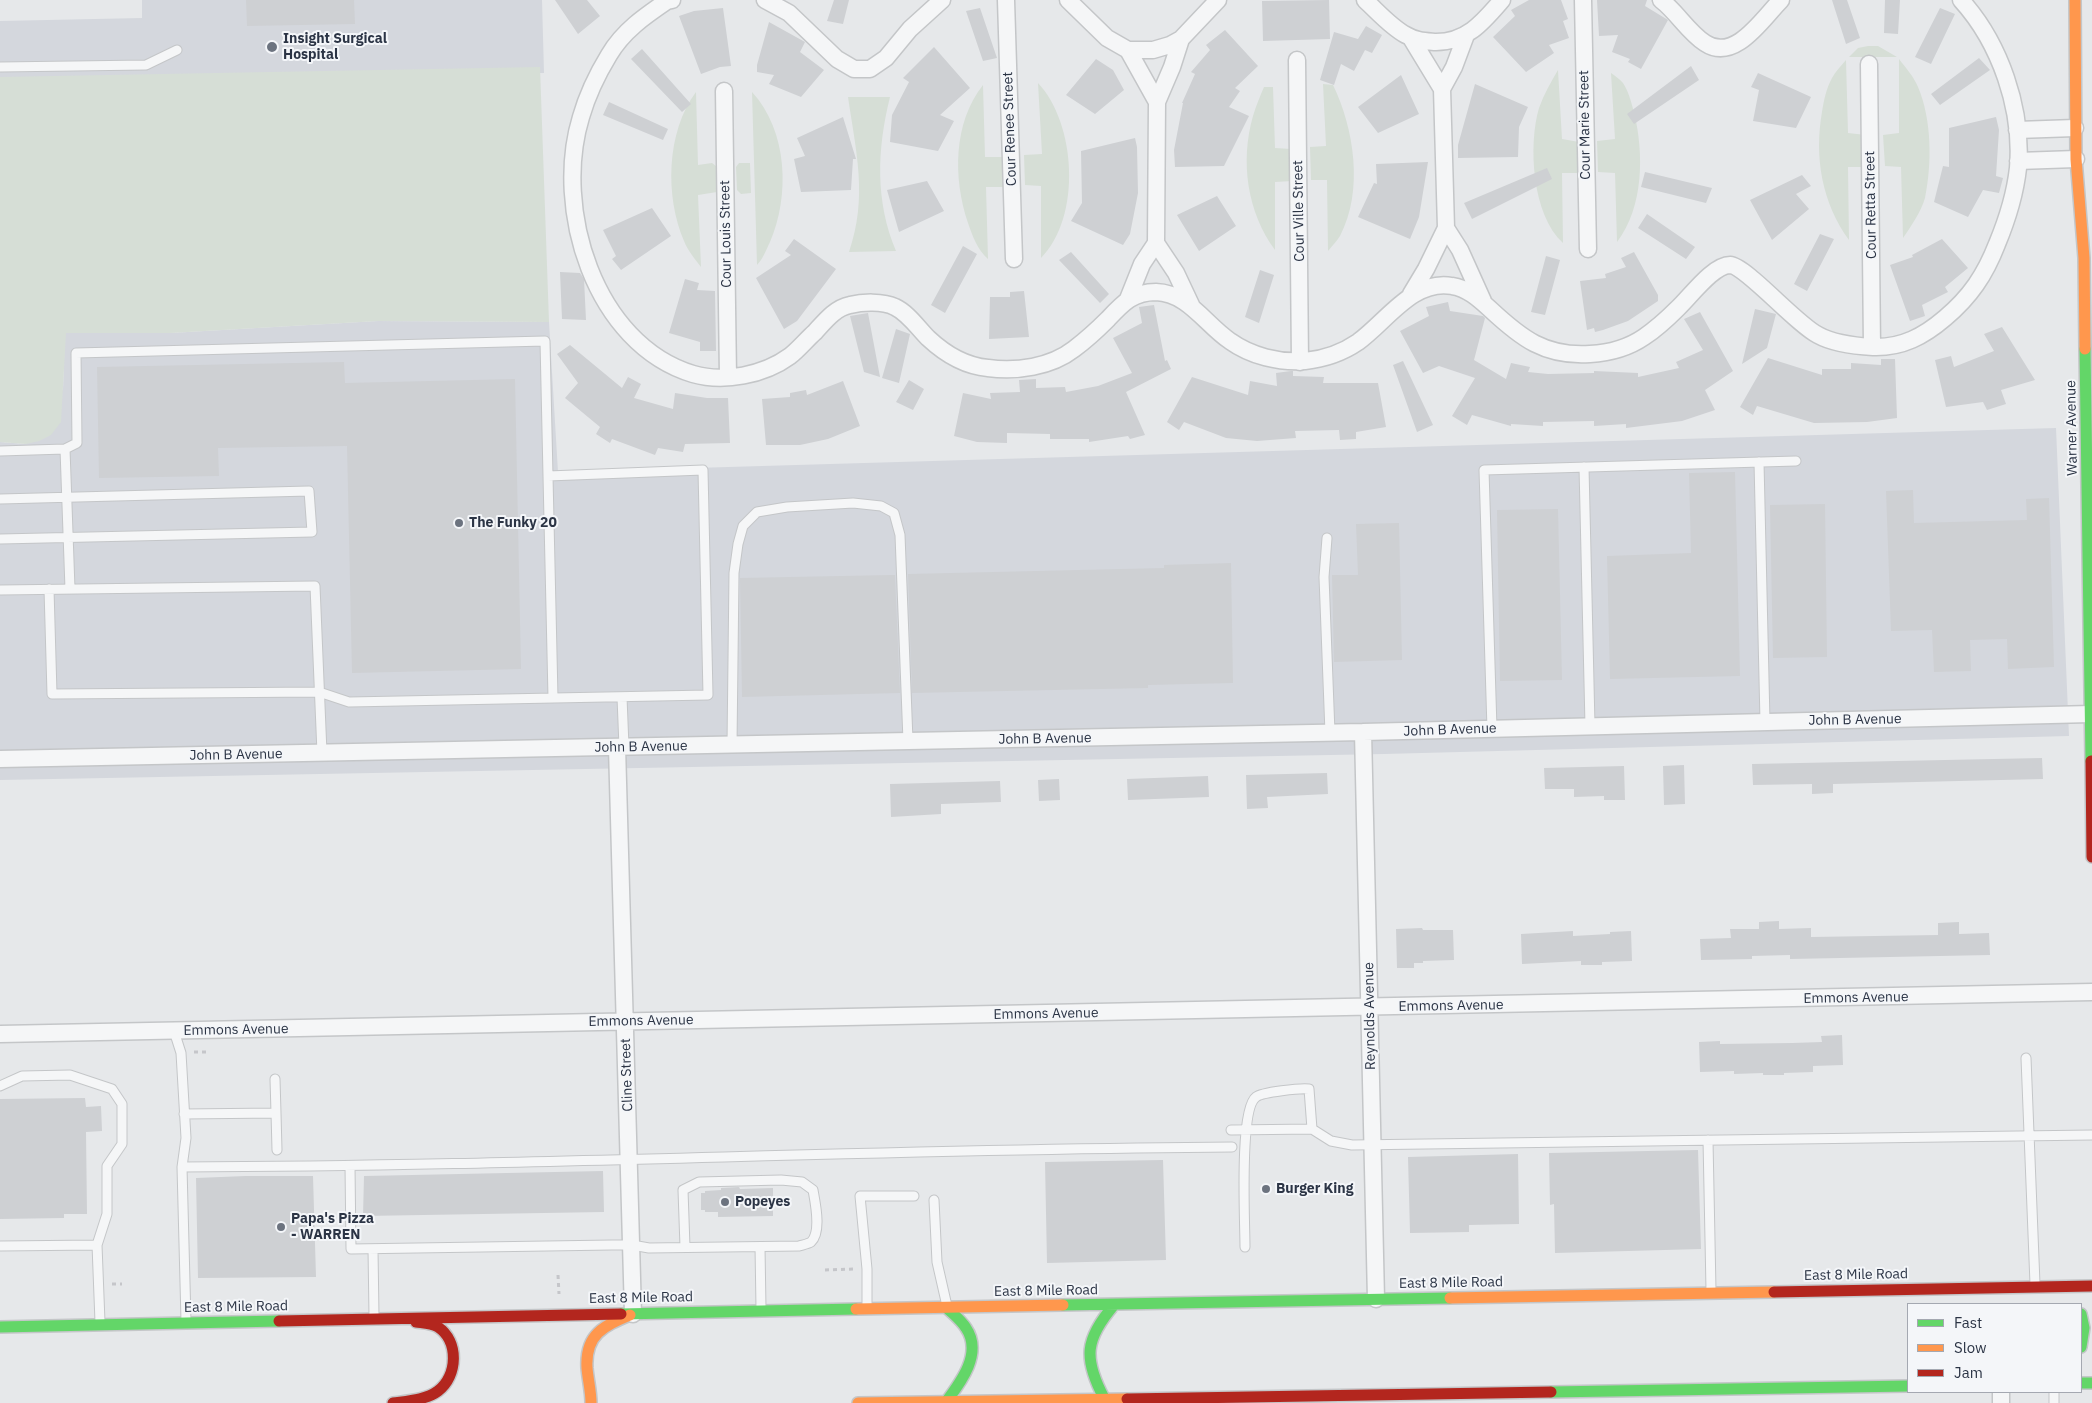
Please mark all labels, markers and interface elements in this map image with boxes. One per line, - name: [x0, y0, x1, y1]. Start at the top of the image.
- place label: Insight Surgical Hospital: [283, 31, 387, 64]
- marker: Insight Surgical Hospital: [265, 40, 279, 54]
- street label: Cour Marie Street: [1576, 70, 1594, 180]
- street label: Cour Renee Street: [1000, 72, 1020, 186]
- street label: Cour Retta Street: [1862, 151, 1880, 259]
- street label: Cour Ville Street: [1290, 160, 1308, 262]
- street label: Cour Louis Street: [717, 180, 735, 288]
- street label: Warner Avenue: [2063, 380, 2081, 476]
- place label: The Funky 20: [469, 515, 557, 531]
- marker: The Funky 20: [453, 517, 465, 529]
- street label: John B Avenue: [1808, 711, 1902, 729]
- street label: John B Avenue: [1403, 720, 1497, 740]
- street label: John B Avenue: [998, 730, 1092, 748]
- street label: John B Avenue: [594, 738, 688, 756]
- street label: John B Avenue: [189, 746, 283, 764]
- street label: Reynolds Avenue: [1361, 962, 1379, 1070]
- street label: Emmons Avenue: [1803, 989, 1909, 1007]
- street label: Emmons Avenue: [1398, 997, 1504, 1015]
- street label: Emmons Avenue: [993, 1005, 1099, 1023]
- street label: Emmons Avenue: [588, 1012, 694, 1030]
- street label: Emmons Avenue: [183, 1021, 289, 1039]
- street label: Cline Street: [617, 1038, 637, 1112]
- place label: Burger King: [1276, 1181, 1353, 1197]
- marker: Burger King: [1260, 1183, 1272, 1195]
- place label: Popeyes: [735, 1194, 790, 1210]
- marker: Popeyes: [719, 1196, 731, 1208]
- place label: Papa's Pizza - WARREN: [291, 1211, 374, 1244]
- marker: Papa's Pizza - WARREN: [275, 1221, 287, 1233]
- street label: East 8 Mile Road: [1804, 1266, 1908, 1284]
- street label: East 8 Mile Road: [1399, 1274, 1503, 1292]
- street label: East 8 Mile Road: [994, 1282, 1098, 1300]
- street label: East 8 Mile Road: [589, 1289, 693, 1307]
- street label: East 8 Mile Road: [184, 1298, 288, 1316]
- legend: [1907, 1303, 2082, 1393]
- text: Fast: [1954, 1313, 1982, 1332]
- text: Slow: [1954, 1338, 1987, 1357]
- text: Jam: [1954, 1363, 1983, 1382]

